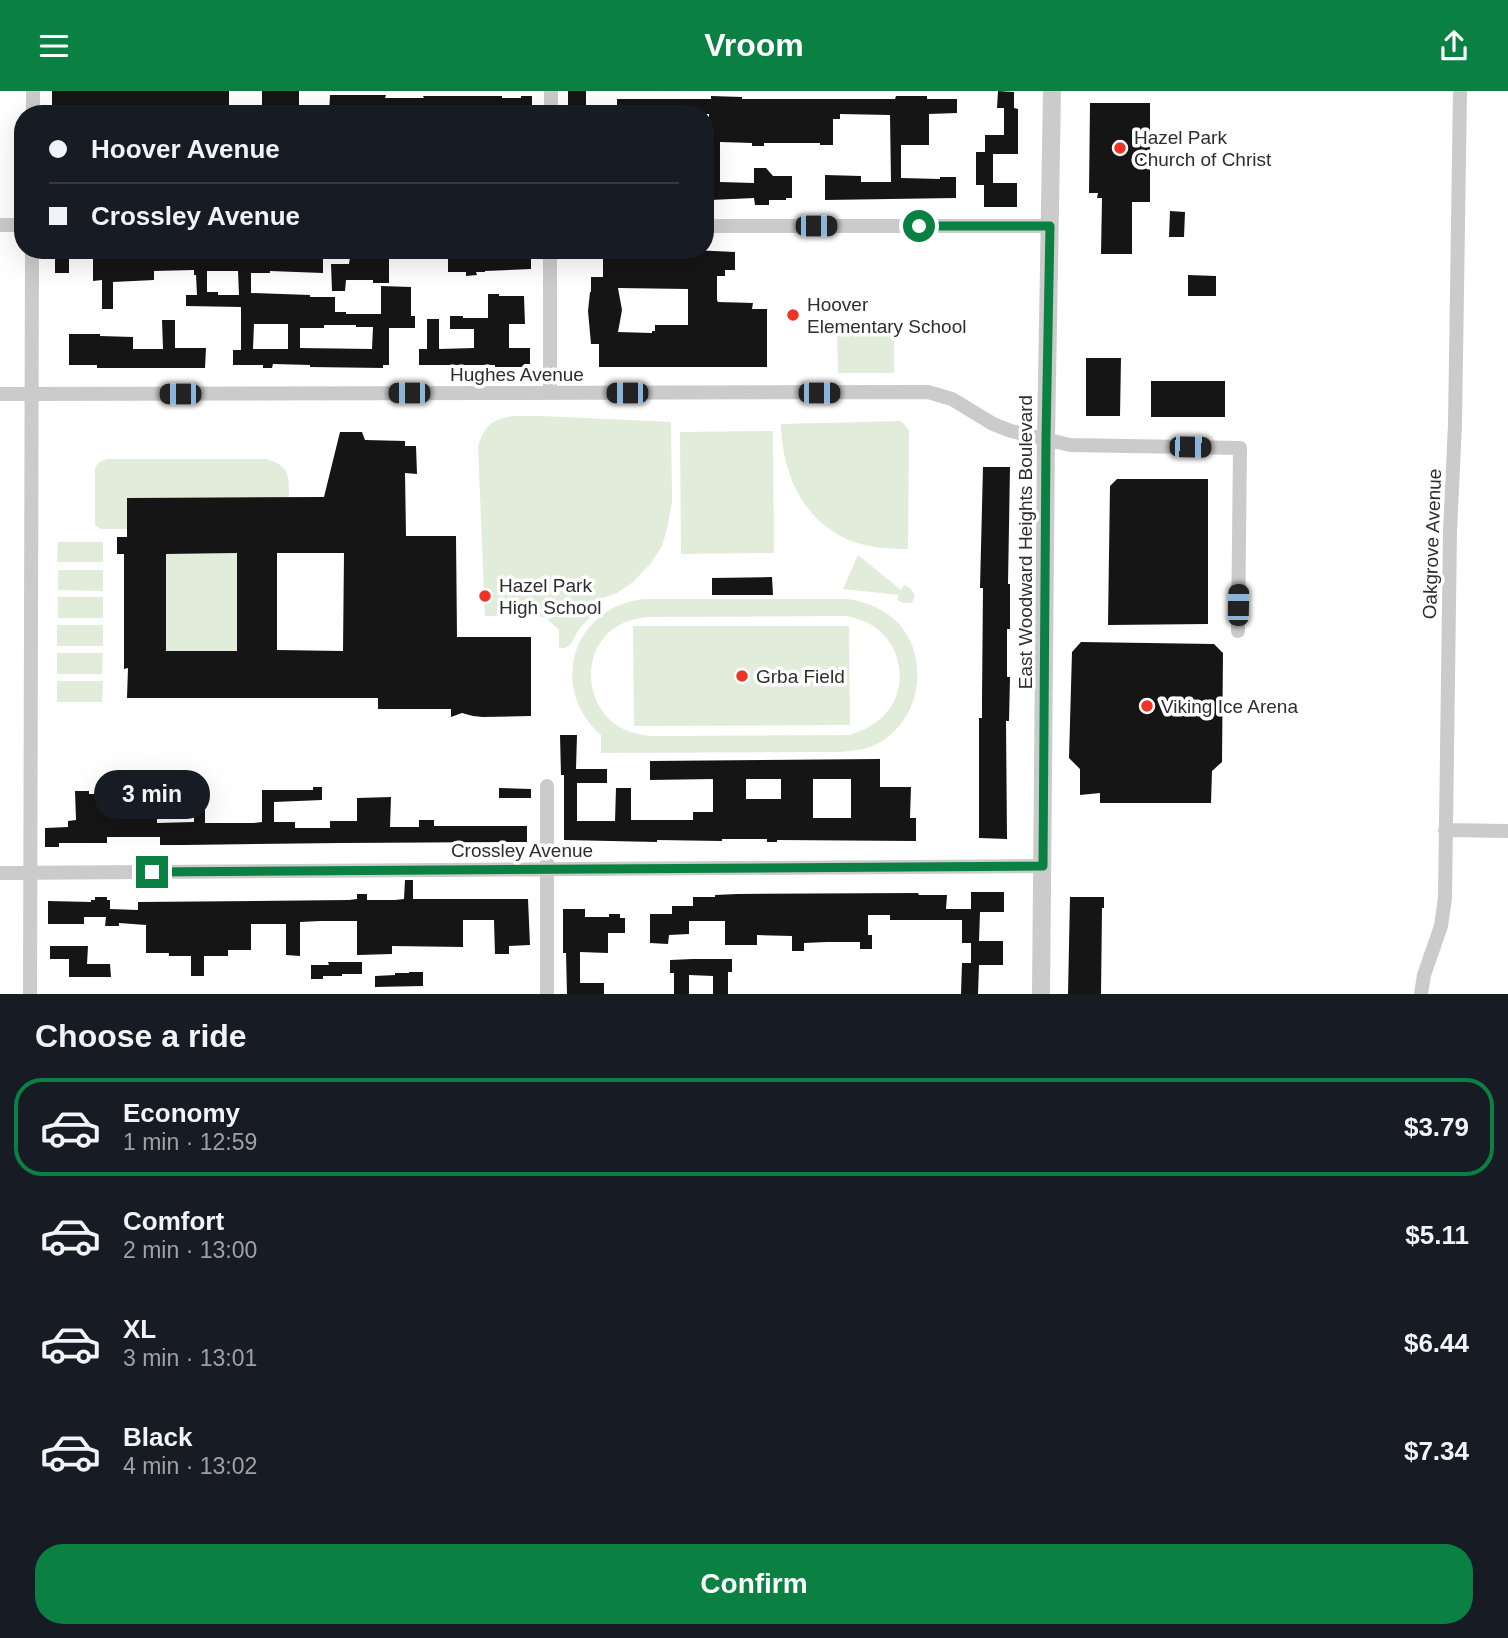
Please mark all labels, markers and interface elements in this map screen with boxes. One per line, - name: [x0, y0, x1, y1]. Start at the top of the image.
- icon: menu: [35, 27, 73, 65]
- text: Vroom: [704, 27, 804, 63]
- icon: share: [1435, 27, 1473, 65]
- place label: Hazel Park Church of Christ: [1134, 127, 1272, 170]
- text: Hoover Avenue: [91, 134, 280, 164]
- marker: Hazel Park Church of Christ: [1112, 140, 1128, 156]
- text: Crossley Avenue: [91, 201, 300, 231]
- route start: [903, 210, 935, 242]
- car: [796, 216, 838, 237]
- place label: Hoover Elementary School: [807, 294, 966, 337]
- marker: Hoover Elementary School: [785, 307, 801, 323]
- street label: Hughes Avenue: [450, 364, 584, 385]
- car: [389, 383, 431, 404]
- car: [607, 383, 649, 404]
- car: [799, 383, 841, 404]
- car: [160, 384, 202, 405]
- street label: East Woodward Heights Boulevard: [1015, 395, 1036, 689]
- car: [1169, 436, 1212, 458]
- street label: Oakgrove Avenue: [1419, 468, 1445, 620]
- place label: Hazel Park High School: [499, 575, 601, 618]
- car: [1228, 584, 1249, 626]
- marker: Hazel Park High School: [477, 588, 493, 604]
- place label: Grba Field: [756, 666, 845, 687]
- marker: Grba Field: [734, 668, 750, 684]
- place label: Viking Ice Arena: [1161, 696, 1298, 717]
- marker: Viking Ice Arena: [1139, 698, 1155, 714]
- callout: 3 min: [94, 771, 210, 819]
- text: 3 min: [122, 781, 182, 807]
- street label: Crossley Avenue: [451, 840, 593, 861]
- route end: [136, 856, 168, 888]
- text: Choose a ride: [35, 1018, 247, 1054]
- icon: car: [39, 1096, 102, 1159]
- text: Economy: [123, 1098, 240, 1128]
- text: $3.79: [1404, 1112, 1469, 1142]
- text: 1 min · 12:59: [123, 1129, 257, 1155]
- icon: car: [39, 1204, 102, 1267]
- text: Comfort: [123, 1206, 224, 1236]
- text: $5.11: [1405, 1220, 1469, 1250]
- text: 2 min · 13:00: [123, 1237, 257, 1263]
- icon: car: [39, 1312, 102, 1375]
- text: XL: [123, 1314, 156, 1344]
- text: $6.44: [1404, 1328, 1469, 1358]
- text: 3 min · 13:01: [123, 1345, 257, 1371]
- icon: car: [39, 1420, 102, 1483]
- text: Black: [123, 1422, 192, 1452]
- text: $7.34: [1404, 1436, 1469, 1466]
- text: 4 min · 13:02: [123, 1453, 257, 1479]
- button: Confirm: [35, 1544, 1473, 1624]

